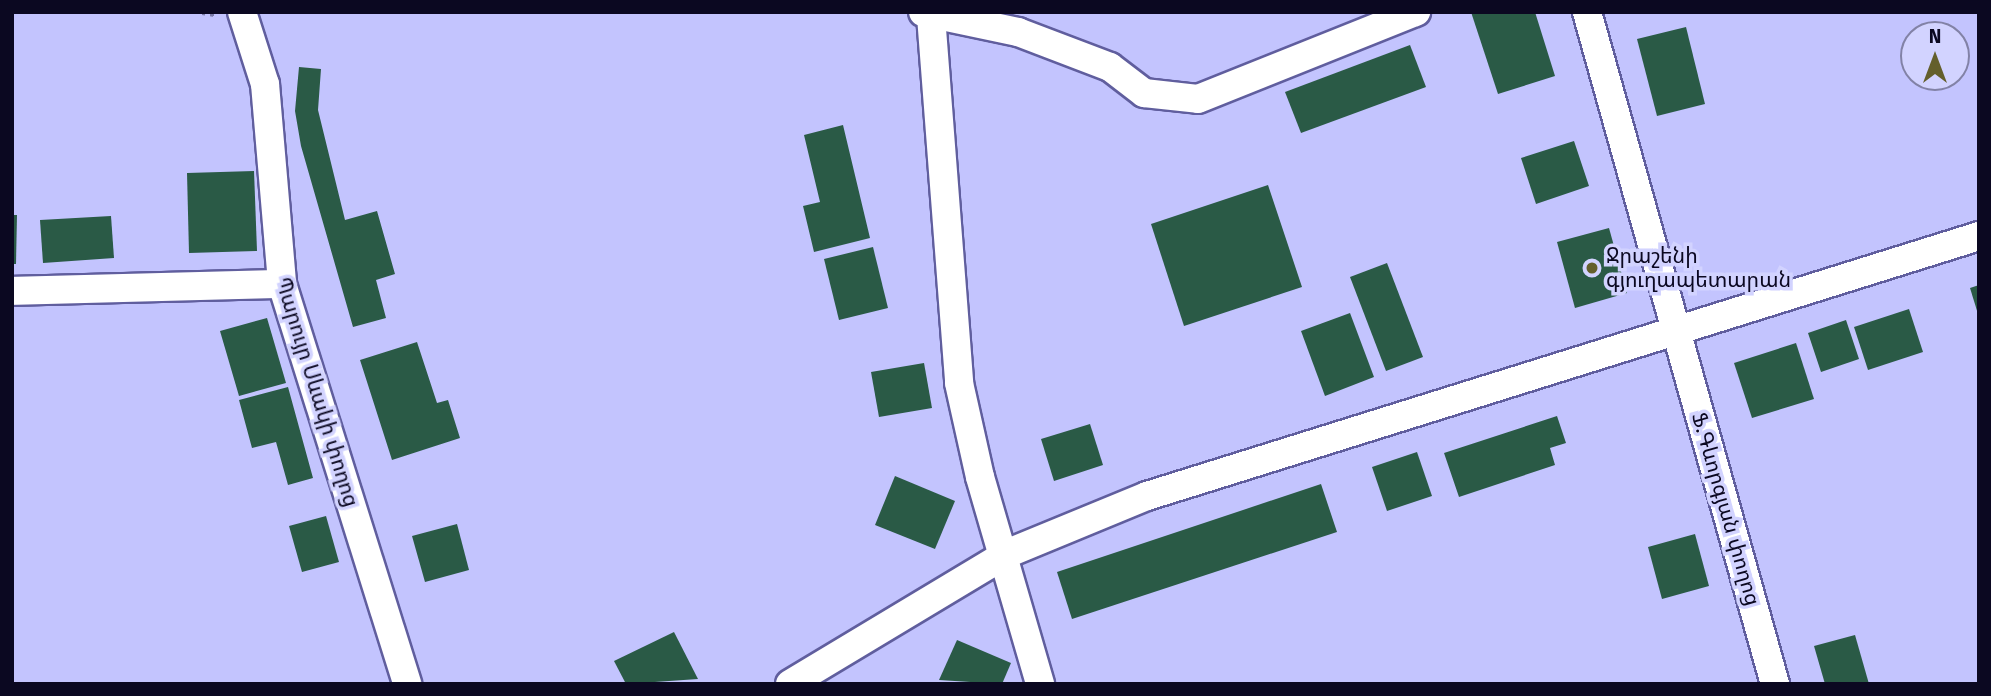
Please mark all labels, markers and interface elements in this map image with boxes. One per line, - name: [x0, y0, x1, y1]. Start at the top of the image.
- north arrow: [1900, 21, 1970, 91]
- text: N: [1929, 25, 1941, 48]
- place label: Ջրաշենի գյուղապետարան: [1606, 243, 1791, 293]
- marker: Ջրաշենի գյուղապետարան: [1584, 260, 1600, 276]
- street label: Պարույր Սևակի փողոց: [270, 274, 364, 510]
- street label: Ֆ.Գևորգյան փողոց: [1686, 410, 1766, 608]

